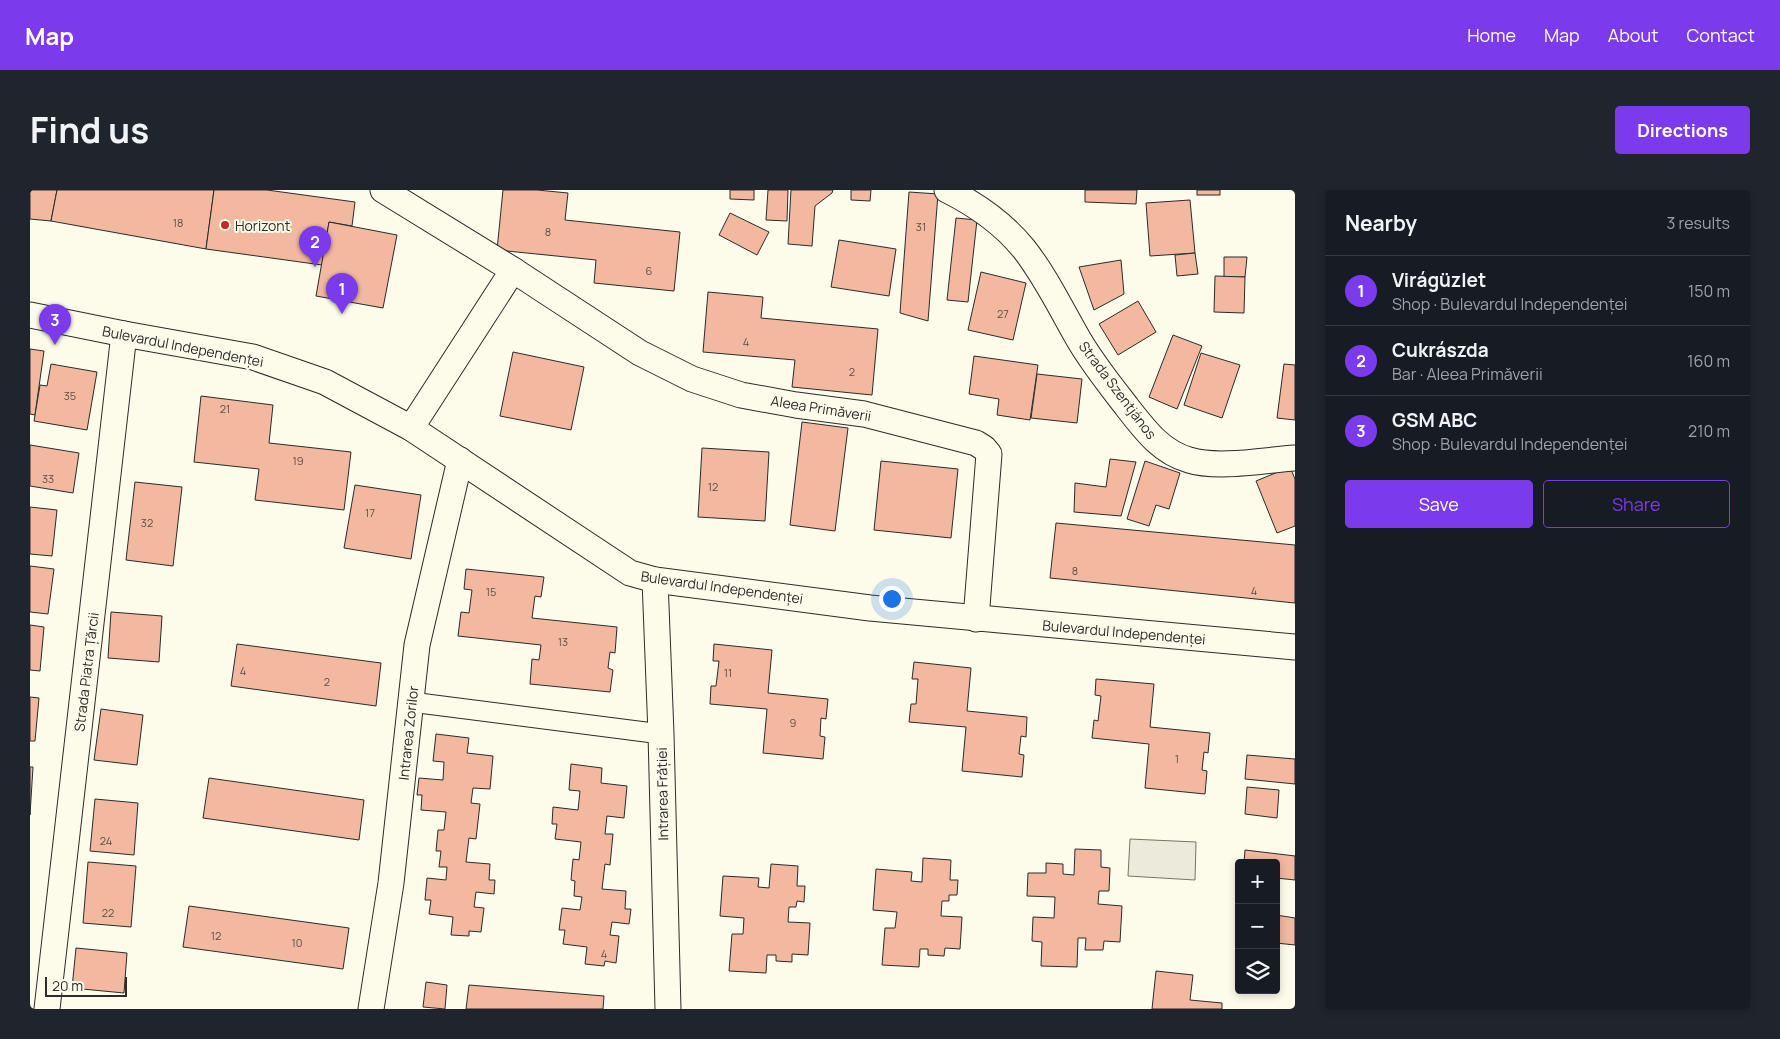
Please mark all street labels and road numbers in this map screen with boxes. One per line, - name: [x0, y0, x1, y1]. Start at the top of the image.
- street label: Bulevardul Independenței: [101, 321, 265, 371]
- street label: Strada Szentjános: [1075, 337, 1161, 443]
- street label: Aleea Primăverii: [769, 391, 873, 425]
- street label: Bulevardul Independenței: [640, 566, 804, 608]
- street label: Strada Piatra Țărcii: [69, 611, 104, 733]
- street label: Bulevardul Independenței: [1042, 615, 1206, 649]
- street label: Intrarea Zorilor: [394, 685, 422, 781]
- street label: Intrarea Frăției: [652, 747, 672, 841]

